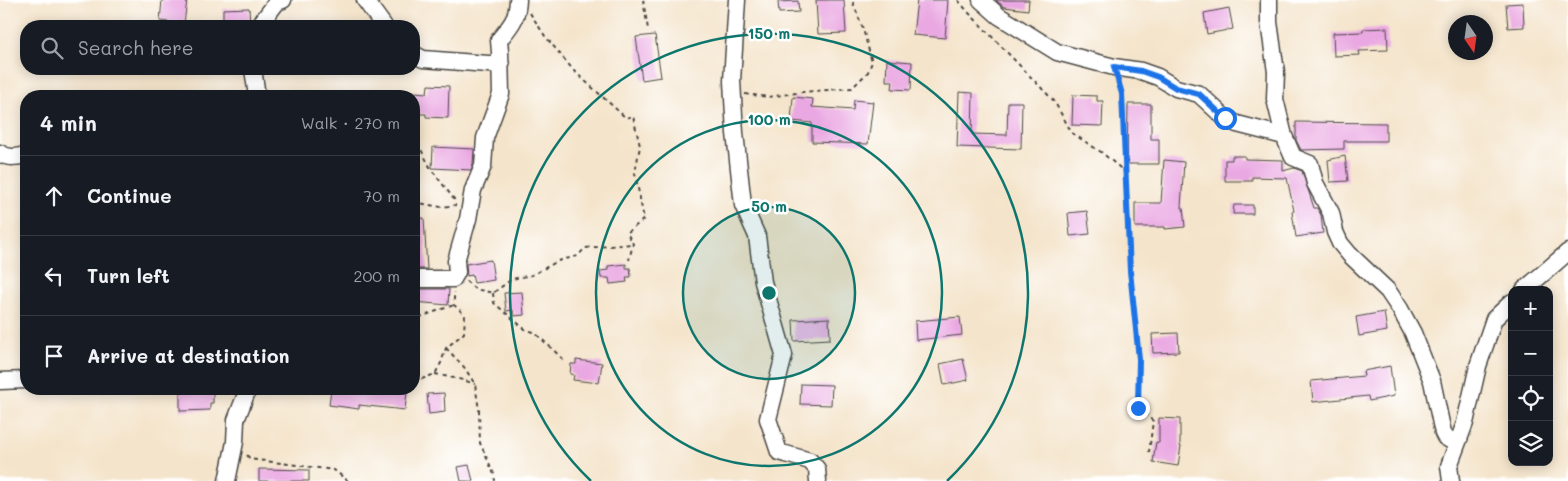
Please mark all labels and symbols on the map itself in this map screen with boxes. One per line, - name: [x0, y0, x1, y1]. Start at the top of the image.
- north arrow: [1448, 15, 1493, 60]
- text: 150 m: [748, 23, 790, 43]
- route start: [1214, 107, 1237, 130]
- text: 100 m: [747, 109, 791, 129]
- text: 50 m: [751, 196, 787, 216]
- centre of rings: [760, 284, 778, 302]
- route end: [1127, 397, 1150, 420]

